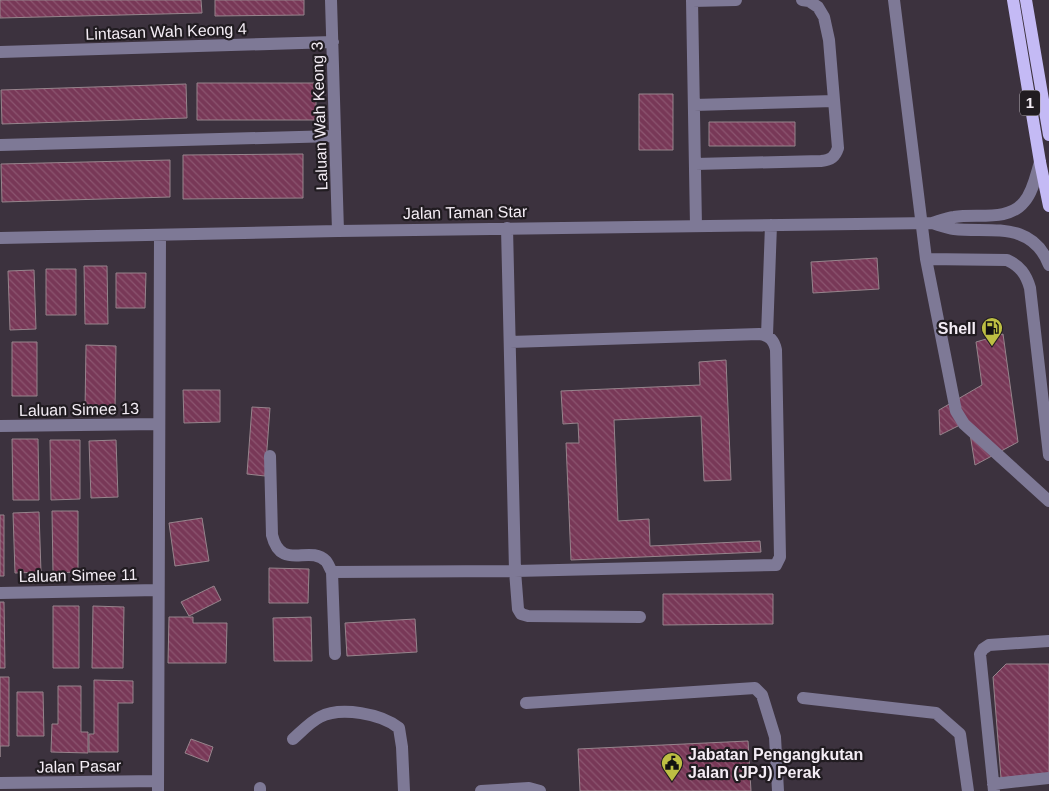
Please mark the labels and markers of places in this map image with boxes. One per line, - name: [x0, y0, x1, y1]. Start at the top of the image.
- fuel station icon: Shell: [980, 316, 1004, 347]
- place label: Shell: [938, 320, 976, 337]
- place label: Jabatan Pengangkutan Jalan (JPJ) Perak: [688, 746, 863, 781]
- public building icon: Jabatan Pengangkutan Jalan (JPJ) Perak: [660, 751, 684, 782]

